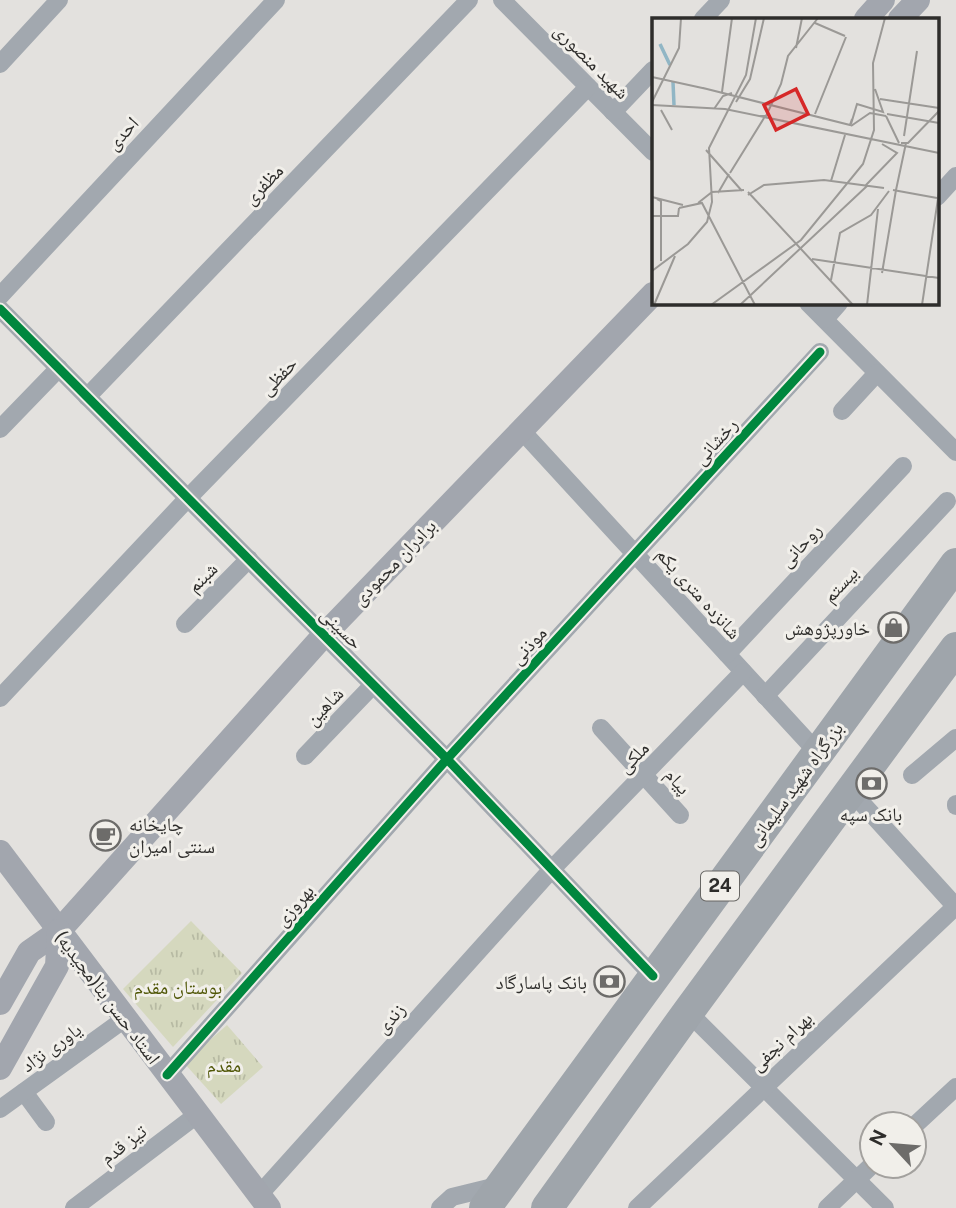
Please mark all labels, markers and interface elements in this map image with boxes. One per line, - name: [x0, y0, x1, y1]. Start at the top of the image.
- inset map: [652, 18, 939, 304]
- street label: شهید منصوری: [549, 19, 634, 104]
- street label: احدی: [101, 112, 144, 155]
- street label: مظفری: [239, 159, 288, 209]
- street label: حفظی: [255, 352, 302, 400]
- street label: رخشانی: [688, 413, 742, 470]
- street label: برادران محمودی: [348, 515, 441, 610]
- street label: روحانی: [774, 519, 826, 572]
- street label: شانزده متری یکم: [651, 543, 746, 645]
- street label: شبنم: [182, 557, 223, 598]
- street label: بیستم: [818, 561, 864, 608]
- street label: حسینی: [316, 602, 368, 654]
- shop icon: خاورپژوهش: [876, 611, 910, 645]
- place label: خاورپژوهش: [785, 617, 870, 640]
- street label: موذنی: [505, 622, 552, 669]
- street label: شاهین: [300, 682, 348, 730]
- street label: بزرگراه شهید سلیمانی: [743, 718, 848, 851]
- street label: ملکی: [613, 737, 654, 778]
- street label: پیام: [658, 763, 695, 801]
- bank icon: بانک سپه: [854, 766, 888, 800]
- place label: بانک سپه: [840, 803, 902, 826]
- place label: چایخانه سنتی امیران: [129, 813, 215, 858]
- cafe icon: چایخانه سنتی امیران: [89, 818, 123, 852]
- road number: 24: [701, 872, 739, 900]
- street label: بهروزی: [270, 880, 319, 931]
- street label: استاد حسن بنا(مجیدیه): [50, 926, 165, 1069]
- bank icon: بانک پاسارگاد: [593, 965, 627, 999]
- place label: بانک پاسارگاد: [496, 971, 587, 994]
- park label: بوستان مقدم: [134, 976, 222, 1001]
- street label: زندی: [371, 998, 410, 1038]
- street label: بهرام نجفی: [745, 1007, 819, 1077]
- street label: یاوری نژاد: [17, 1018, 86, 1077]
- park label: مقدم: [207, 1054, 241, 1079]
- north arrow: [858, 1110, 928, 1180]
- street label: تیز قدم: [96, 1119, 152, 1171]
- text: N: [865, 1126, 891, 1149]

